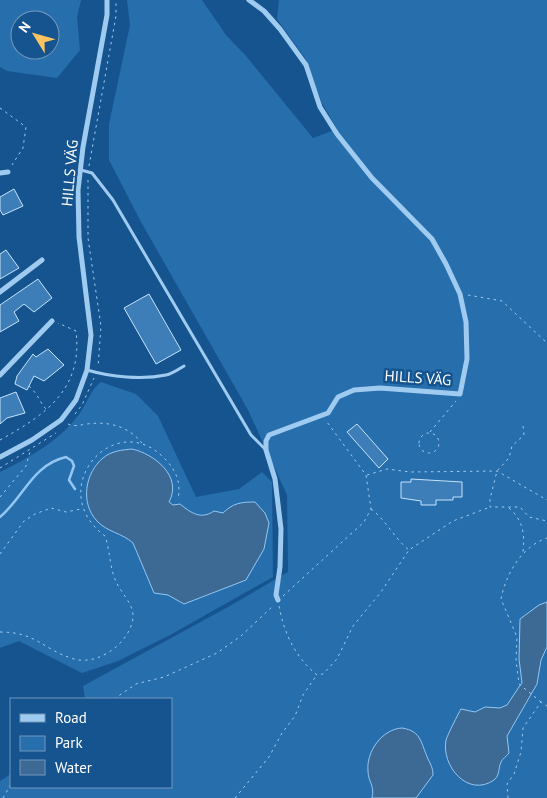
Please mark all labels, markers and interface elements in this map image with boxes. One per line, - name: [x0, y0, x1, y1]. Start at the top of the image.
- north arrow: [10, 10, 60, 60]
- text: N: [15, 18, 35, 36]
- street label: HILLS VÄG: [57, 139, 82, 207]
- street label: HILLS VÄG: [384, 366, 452, 389]
- legend: [10, 698, 172, 788]
- text: Road: [55, 708, 87, 727]
- text: Park: [55, 733, 83, 752]
- text: Water: [55, 758, 92, 777]

